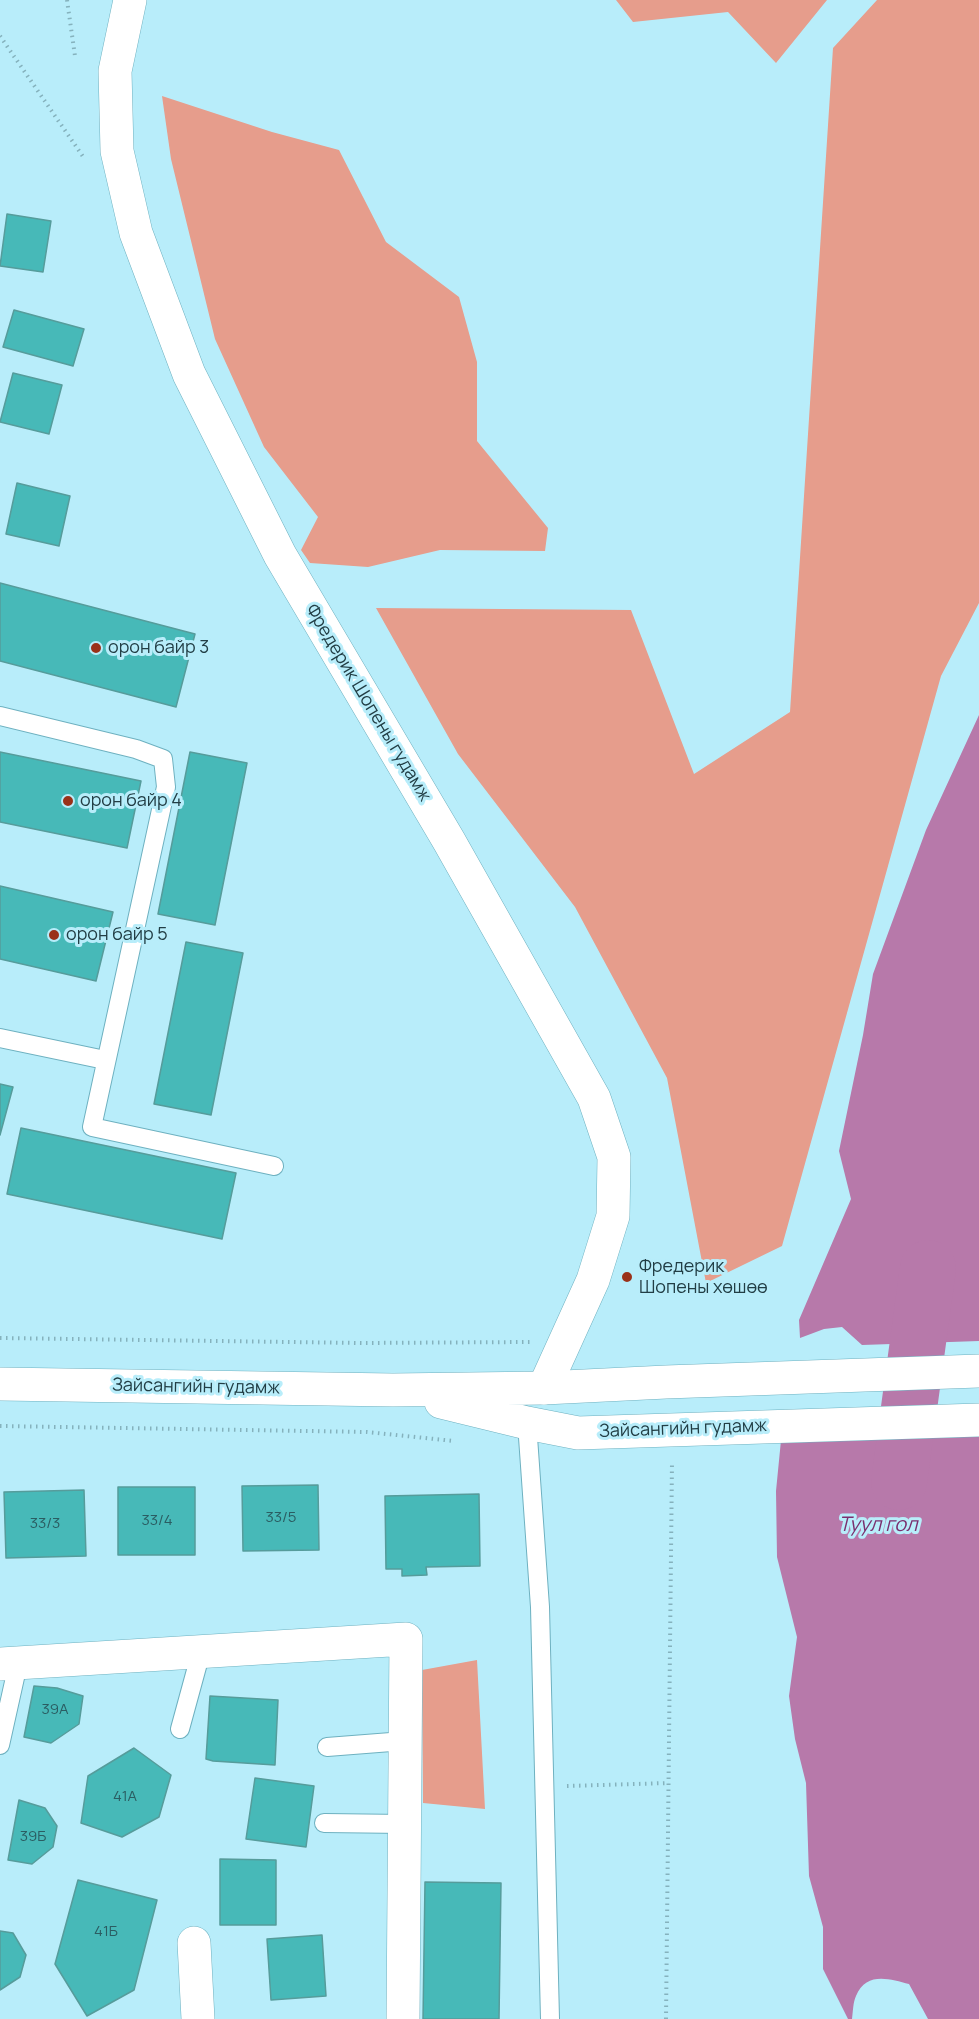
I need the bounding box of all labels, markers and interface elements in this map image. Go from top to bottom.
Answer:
street label: Фредерик Шопены гудамж [301,601,435,805]
place label: орон байр 3 [108,637,209,659]
marker: орон байр 3 [89,641,103,655]
place label: орон байр 4 [80,790,182,812]
marker: орон байр 4 [61,794,75,808]
place label: орон байр 5 [66,924,168,946]
marker: орон байр 5 [47,928,61,942]
place label: Фредерик Шопены хөшөө [639,1256,768,1298]
marker: Фредерик Шопены хөшөө [620,1270,634,1284]
street label: Зайсангийн гудамж [112,1375,280,1399]
street label: Зайсангийн гудамж [599,1415,767,1443]
house number: 33/5 [265,1509,297,1527]
house number: 33/4 [141,1512,173,1530]
water label: Туул гол [838,1513,918,1537]
house number: 33/3 [30,1515,60,1533]
house number: 39А [41,1701,69,1719]
house number: 41А [113,1788,137,1806]
house number: 39Б [20,1828,46,1846]
house number: 41Б [94,1923,118,1941]

